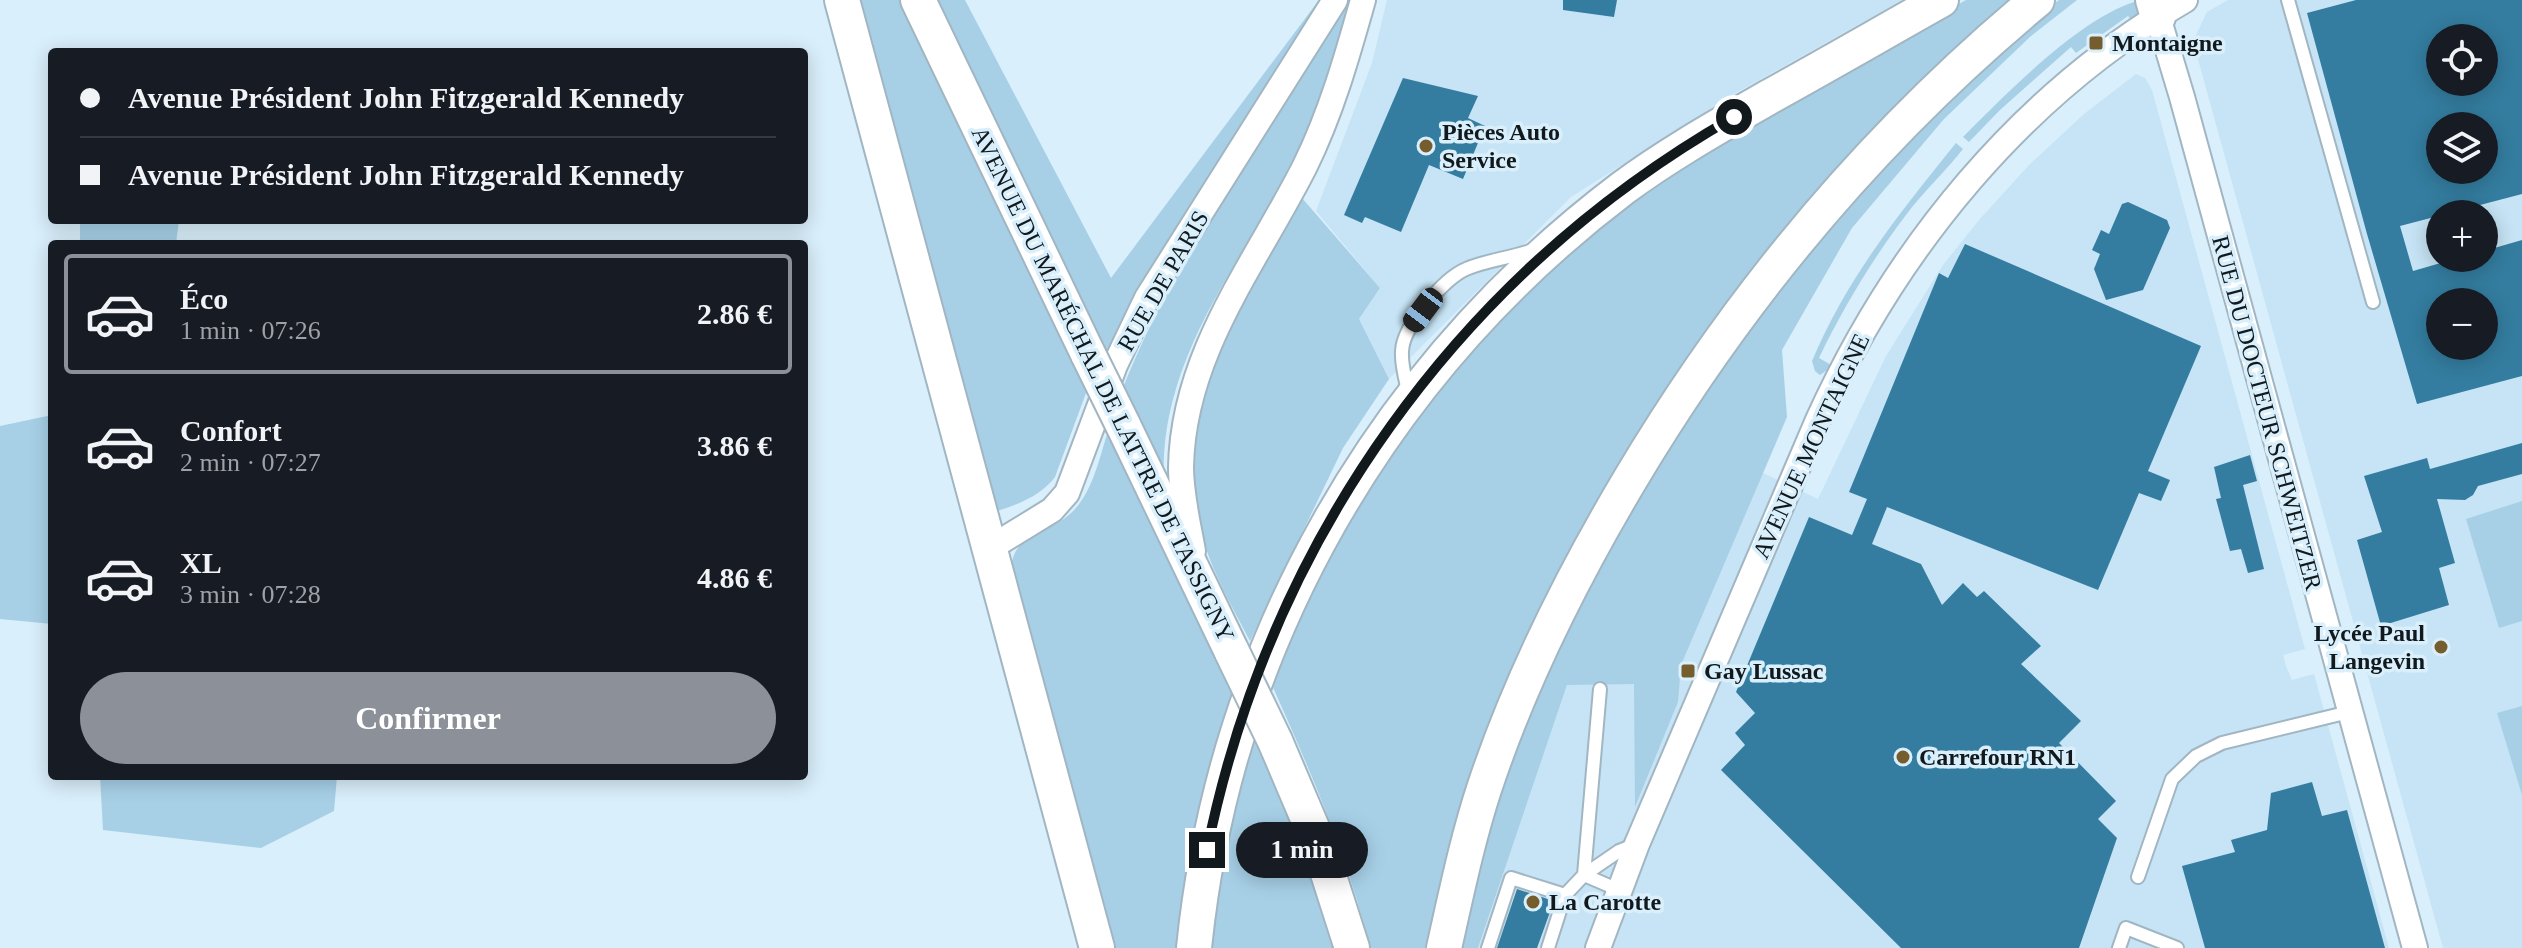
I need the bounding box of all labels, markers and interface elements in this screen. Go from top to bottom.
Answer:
map controls [2426,24,2498,360]
button: locate [2426,24,2498,96]
place label: Montaigne [2112,30,2223,56]
marker: Montaigne [2087,34,2105,52]
text: Avenue Président John Fitzgerald Kennedy [128,81,684,114]
route start [1716,99,1752,135]
button: layers [2426,112,2498,184]
place label: Pièces Auto Service [1442,119,1560,173]
street label: AVENUE DU MARÉCHAL DE LATTRE DE TASSIGNY [966,122,1240,646]
marker: Pièces Auto Service [1417,137,1435,155]
text: Avenue Président John Fitzgerald Kennedy [128,158,684,191]
button: + [2426,200,2498,272]
street label: RUE DE PARIS [1112,206,1214,356]
street label: RUE DU DOCTEUR SCHWEITZER [2207,233,2327,593]
icon: car [84,278,156,350]
text: Éco [180,282,228,315]
car [1399,284,1447,336]
button: − [2426,288,2498,360]
text: 2.86 € [697,297,772,330]
text: 1 min · 07:26 [180,316,321,345]
street label: AVENUE MONTAIGNE [1747,330,1875,562]
icon: car [84,410,156,482]
text: Confort [180,414,282,447]
text: 3.86 € [697,429,772,462]
text: 2 min · 07:27 [180,448,321,477]
icon: car [84,542,156,614]
text: XL [180,546,222,579]
text: 4.86 € [697,561,772,594]
text: 3 min · 07:28 [180,580,321,609]
place label: Lycée Paul Langevin [2314,620,2425,674]
marker: Lycée Paul Langevin [2432,638,2450,656]
place label: Gay Lussac [1704,658,1824,684]
marker: Gay Lussac [1679,662,1697,680]
button: Confirmer [80,672,776,764]
place label: Carrefour RN1 [1919,744,2076,770]
marker: Carrefour RN1 [1894,748,1912,766]
callout: 1 min [1235,822,1367,878]
route end [1189,832,1225,868]
text: 1 min [1271,835,1333,864]
place label: La Carotte [1549,889,1662,915]
marker: La Carotte [1524,893,1542,911]

